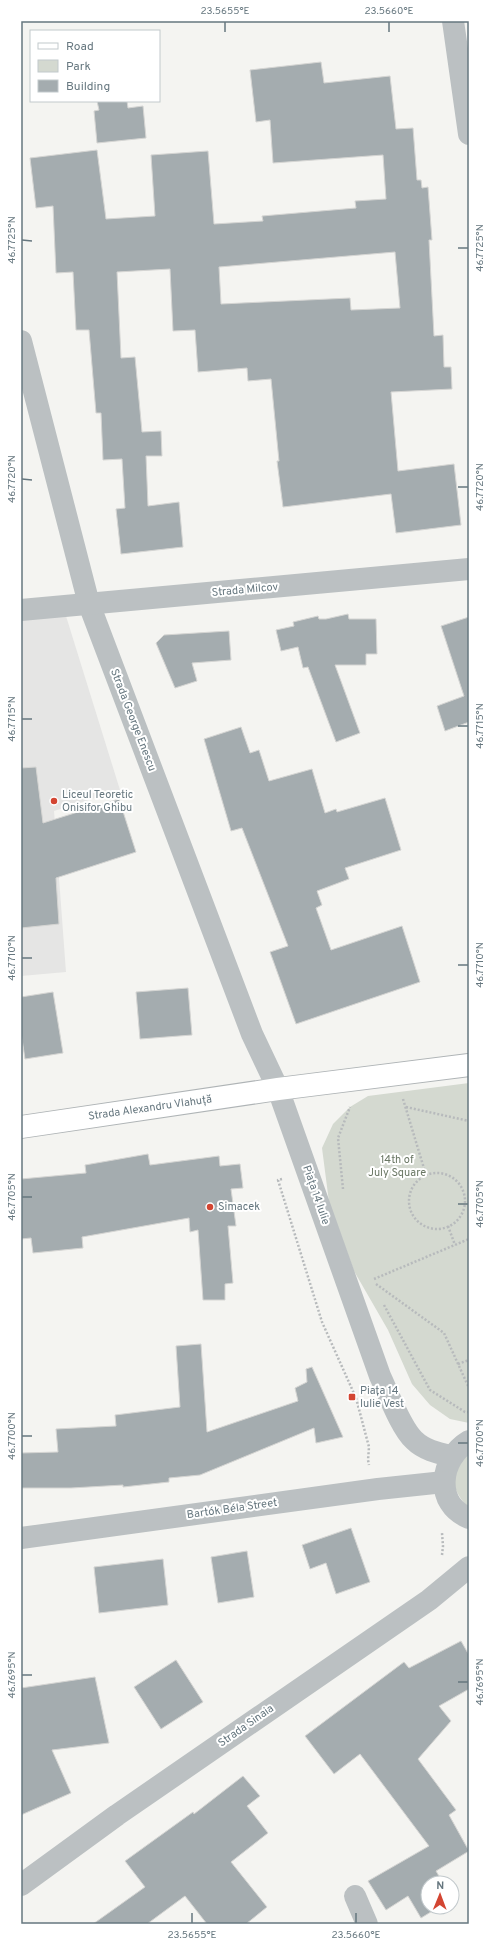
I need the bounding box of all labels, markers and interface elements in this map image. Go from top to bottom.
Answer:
text: 23.5655°E [200,5,250,18]
text: 23.5660°E [365,5,414,18]
legend [30,30,160,102]
text: Road [66,39,94,55]
text: Park [66,59,91,75]
text: Building [66,79,110,95]
text: 46.7725°N [6,216,19,264]
text: 46.7725°N [474,224,487,272]
text: 46.7720°N [6,455,19,503]
text: 46.7720°N [474,463,487,511]
street label: Strada Milcov [211,580,279,600]
street label: Strada George Enescu [107,667,159,773]
text: 46.7715°N [6,696,19,742]
text: 46.7715°N [474,703,487,749]
place label: Liceul Teoretic Onisifor Ghibu [62,788,133,815]
marker: Liceul Teoretic Onisifor Ghibu [49,796,59,806]
text: 46.7710°N [6,935,19,981]
text: 46.7710°N [474,942,487,988]
street label: Strada Alexandru Vlahuță [87,1092,213,1124]
park label: 14th of July Square [368,1153,426,1180]
street label: Piața 14 Iulie [299,1163,333,1227]
text: 46.7705°N [6,1173,19,1221]
text: 46.7705°N [474,1180,487,1228]
place label: Simacek [218,1200,260,1214]
marker: Simacek [205,1202,215,1212]
place label: Piața 14 Iulie Vest [360,1384,404,1411]
marker: Piața 14 Iulie Vest [347,1392,357,1402]
text: 46.7700°N [6,1412,19,1460]
text: 46.7700°N [474,1419,487,1467]
street label: Bartók Béla Street [186,1496,278,1522]
text: 46.7695°N [6,1651,19,1699]
text: 46.7695°N [474,1658,487,1706]
street label: Strada Sinaia [215,1702,277,1750]
north arrow [420,1875,460,1915]
text: N [436,1879,444,1893]
text: 23.5655°E [167,1929,217,1942]
text: 23.5660°E [332,1929,381,1942]

